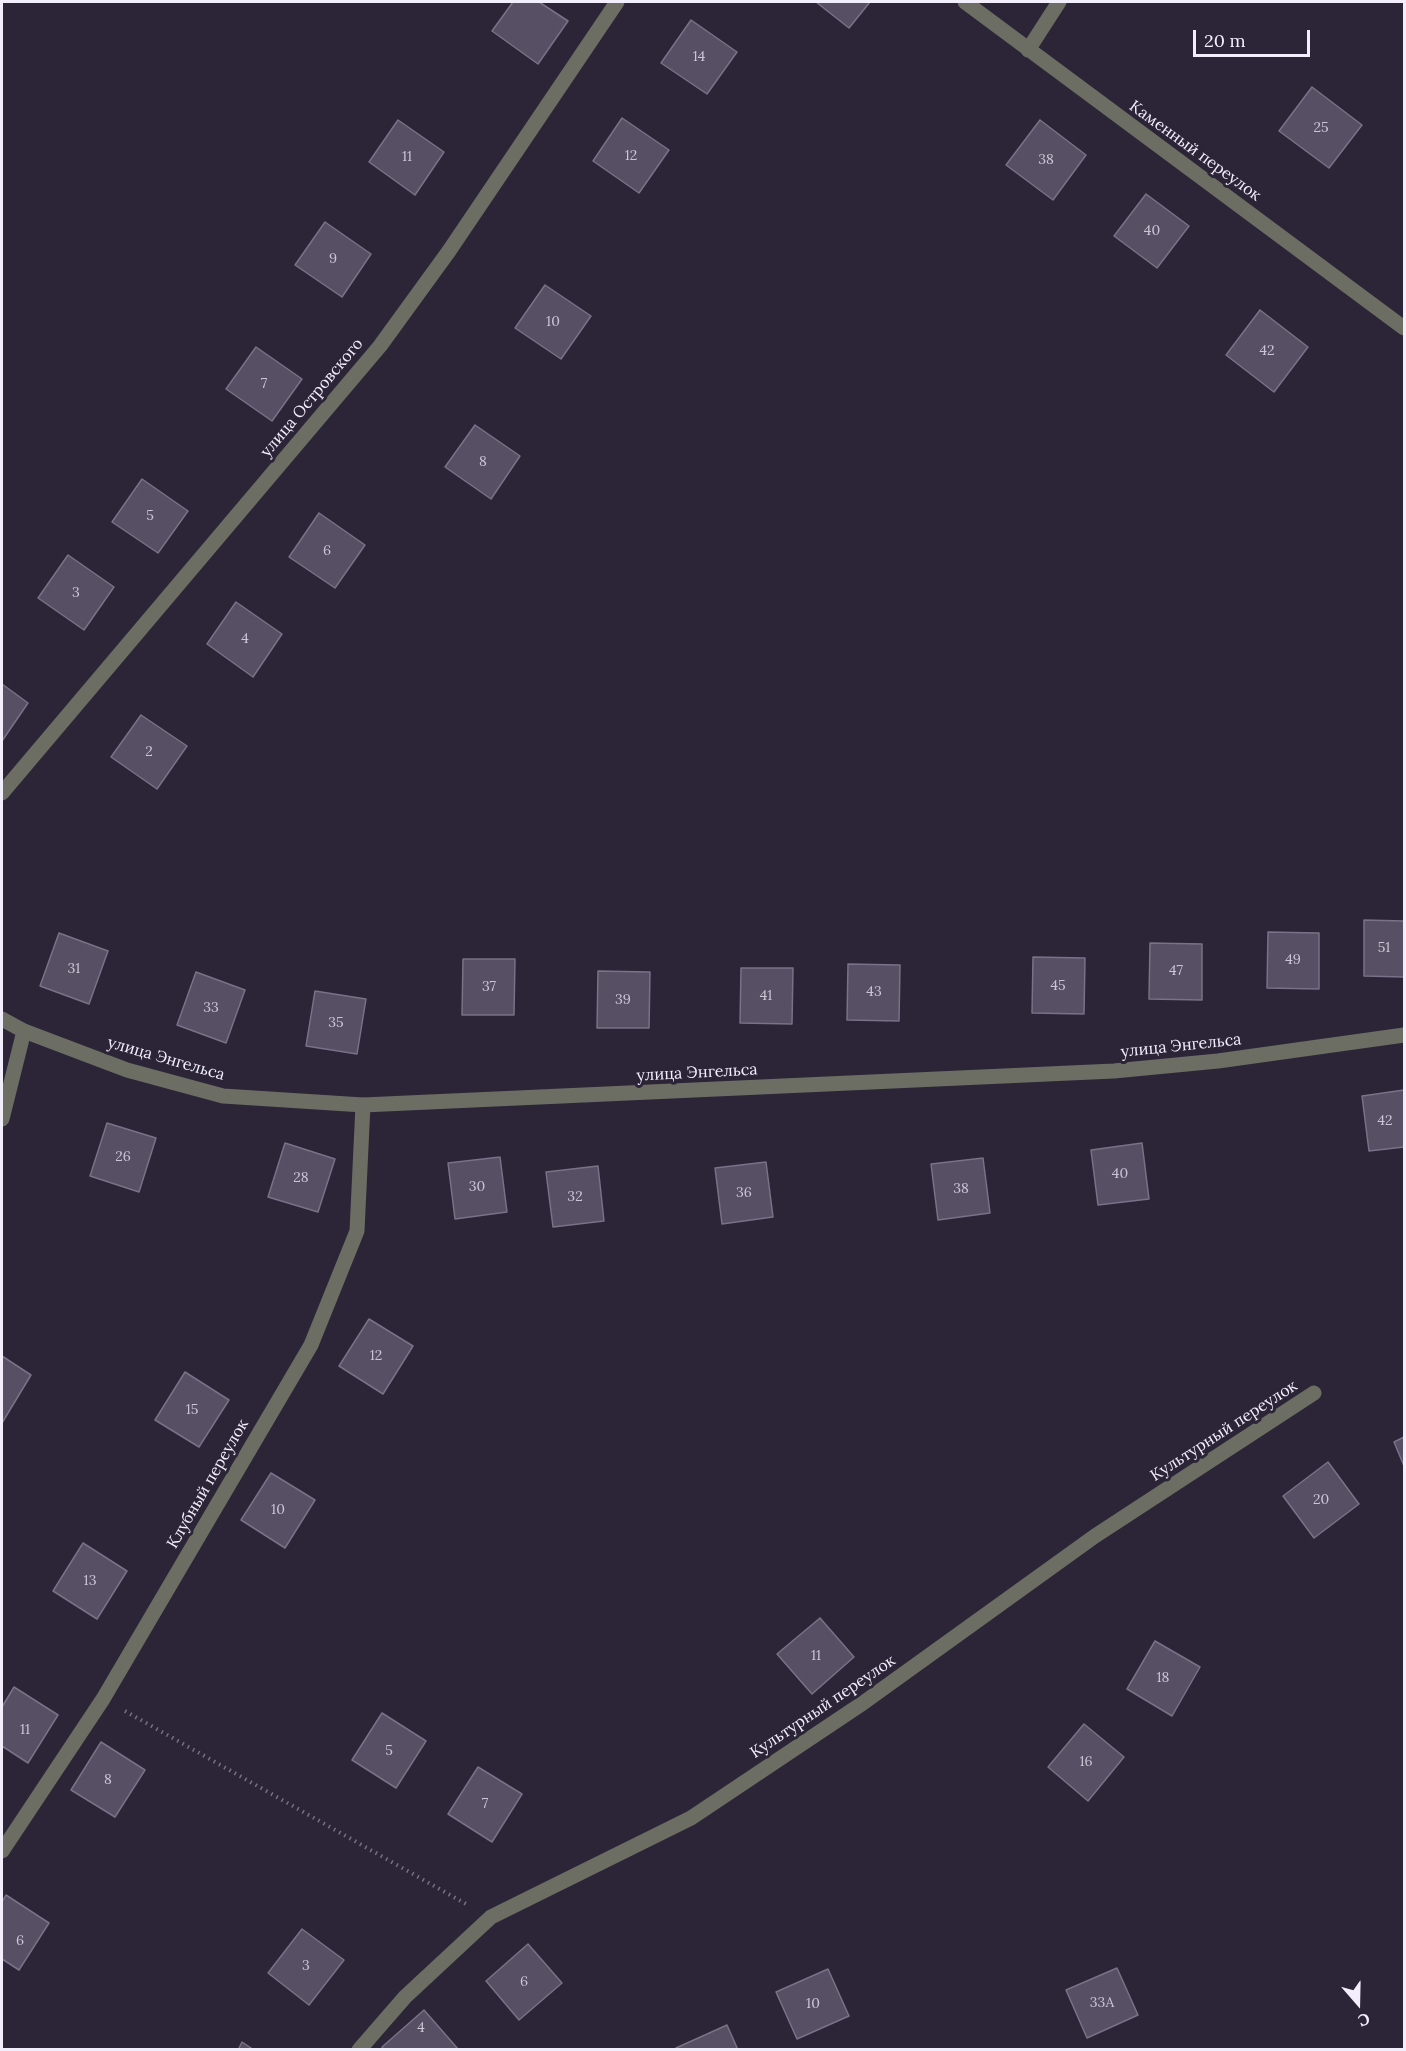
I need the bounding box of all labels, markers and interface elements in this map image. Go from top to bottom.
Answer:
scale bar [1196,18,1313,56]
text: 20 m [1204,29,1246,52]
house number: 14 [693,49,705,65]
street label: Каменный переулок [1125,97,1265,205]
house number: 25 [1313,120,1329,136]
house number: 12 [625,148,637,164]
house number: 11 [402,149,412,165]
house number: 38 [1038,152,1054,168]
house number: 40 [1144,223,1160,239]
house number: 9 [329,251,337,267]
house number: 10 [546,314,560,330]
street label: улица Островского [257,335,367,461]
house number: 42 [1259,343,1275,359]
house number: 7 [261,376,267,392]
house number: 8 [479,454,487,470]
house number: 5 [146,508,154,524]
house number: 6 [323,543,331,559]
house number: 3 [72,585,80,601]
house number: 4 [241,631,249,647]
house number: 2 [145,744,153,760]
house number: 51 [1378,940,1390,956]
house number: 49 [1285,952,1301,968]
house number: 31 [68,961,80,977]
house number: 47 [1169,963,1183,979]
house number: 45 [1050,978,1066,994]
house number: 37 [482,979,496,995]
house number: 43 [866,984,882,1000]
house number: 41 [760,988,772,1004]
house number: 39 [615,992,631,1008]
house number: 33 [203,1000,219,1016]
house number: 35 [328,1015,344,1031]
street label: улица Энгельса [1120,1030,1242,1062]
street label: улица Энгельса [105,1033,227,1085]
street label: улица Энгельса [636,1060,758,1086]
house number: 42 [1377,1113,1393,1129]
house number: 26 [115,1149,131,1165]
house number: 40 [1112,1166,1128,1182]
house number: 28 [293,1170,309,1186]
house number: 30 [469,1179,485,1195]
house number: 38 [953,1181,969,1197]
house number: 36 [736,1185,752,1201]
house number: 32 [567,1189,583,1205]
house number: 12 [370,1348,382,1364]
street label: Культурный переулок [1147,1376,1301,1486]
house number: 15 [186,1402,198,1418]
street label: Клубный переулок [163,1416,253,1552]
house number: 20 [1313,1492,1329,1508]
house number: 10 [271,1502,285,1518]
house number: 13 [84,1573,96,1589]
house number: 11 [811,1648,821,1664]
street label: Культурный переулок [747,1651,899,1763]
house number: 18 [1157,1670,1169,1686]
house number: 11 [20,1722,30,1738]
house number: 5 [385,1743,393,1759]
house number: 16 [1079,1754,1093,1770]
house number: 8 [104,1772,112,1788]
house number: 7 [482,1796,488,1812]
house number: 6 [16,1933,24,1949]
house number: 3 [302,1958,310,1974]
north arrow [1328,1973,1388,2033]
house number: 6 [520,1974,528,1990]
house number: 33А [1090,1995,1114,2011]
house number: 10 [806,1996,820,2012]
text: С [1356,2009,1373,2031]
house number: 4 [417,2020,425,2036]

